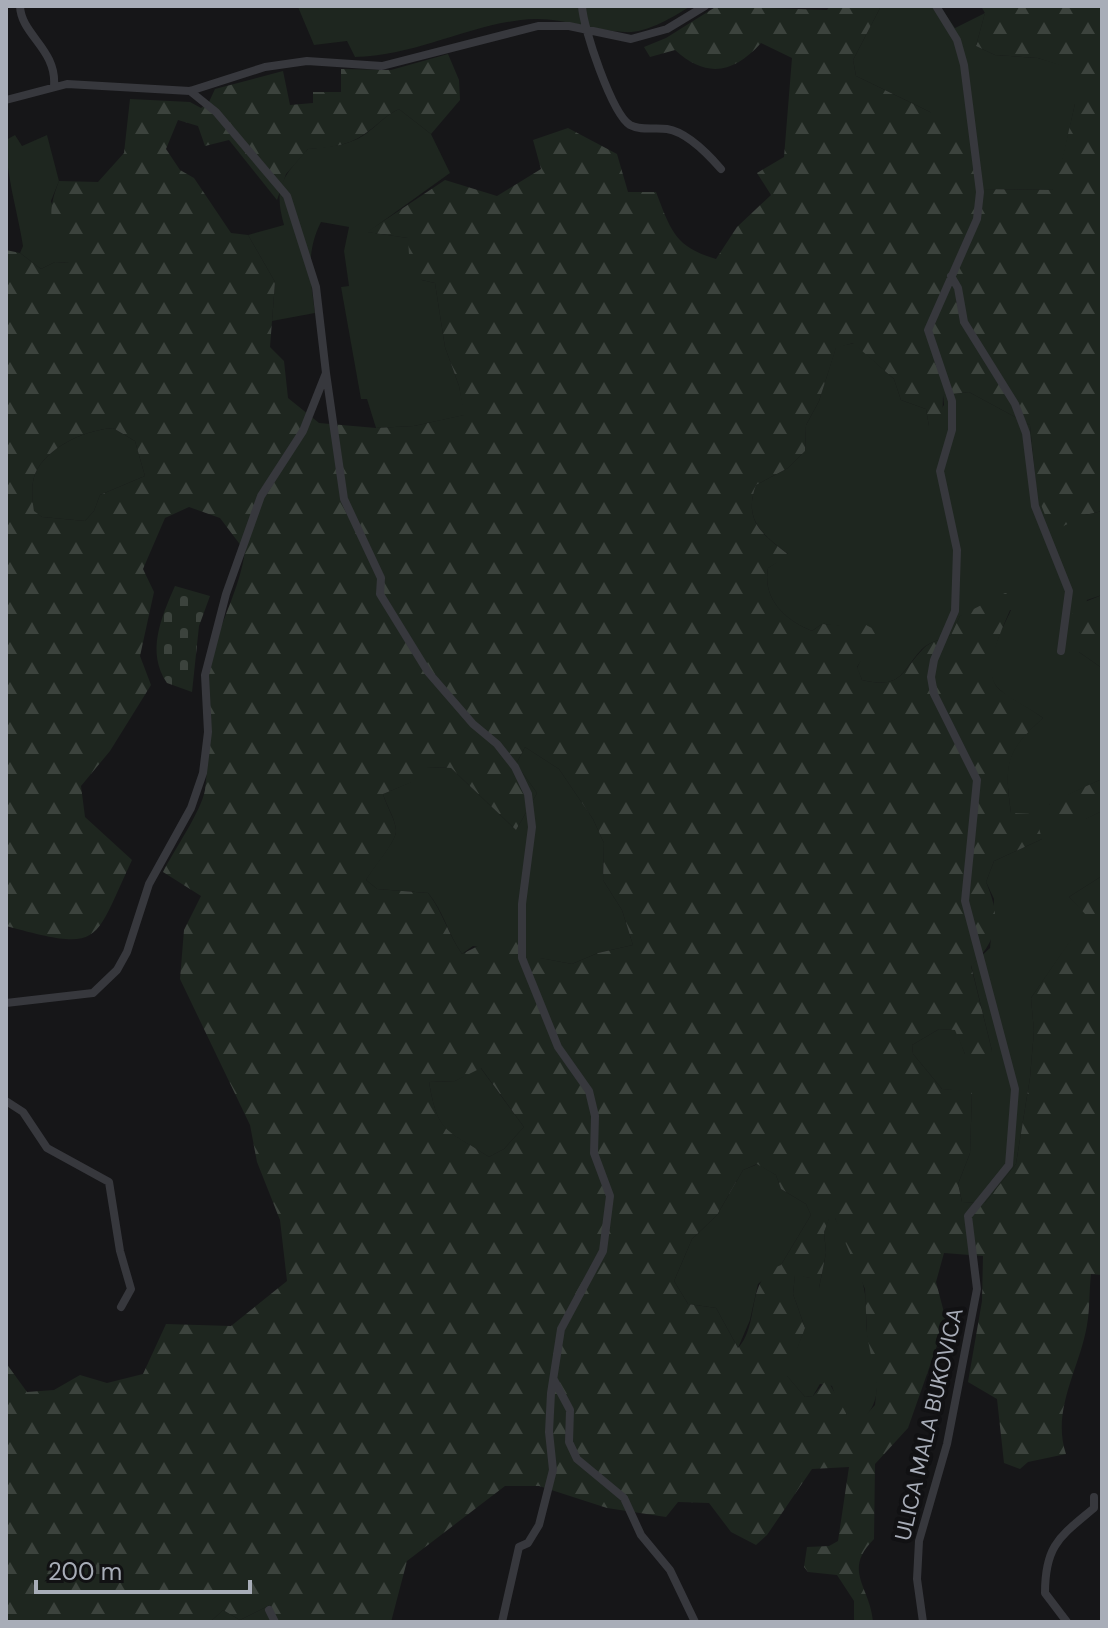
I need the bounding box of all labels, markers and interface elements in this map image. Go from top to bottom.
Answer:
street label: ULICA MALA BUKOVICA [888,1305,970,1543]
scale bar [36,1544,250,1594]
text: 200 m [48,1556,122,1587]

